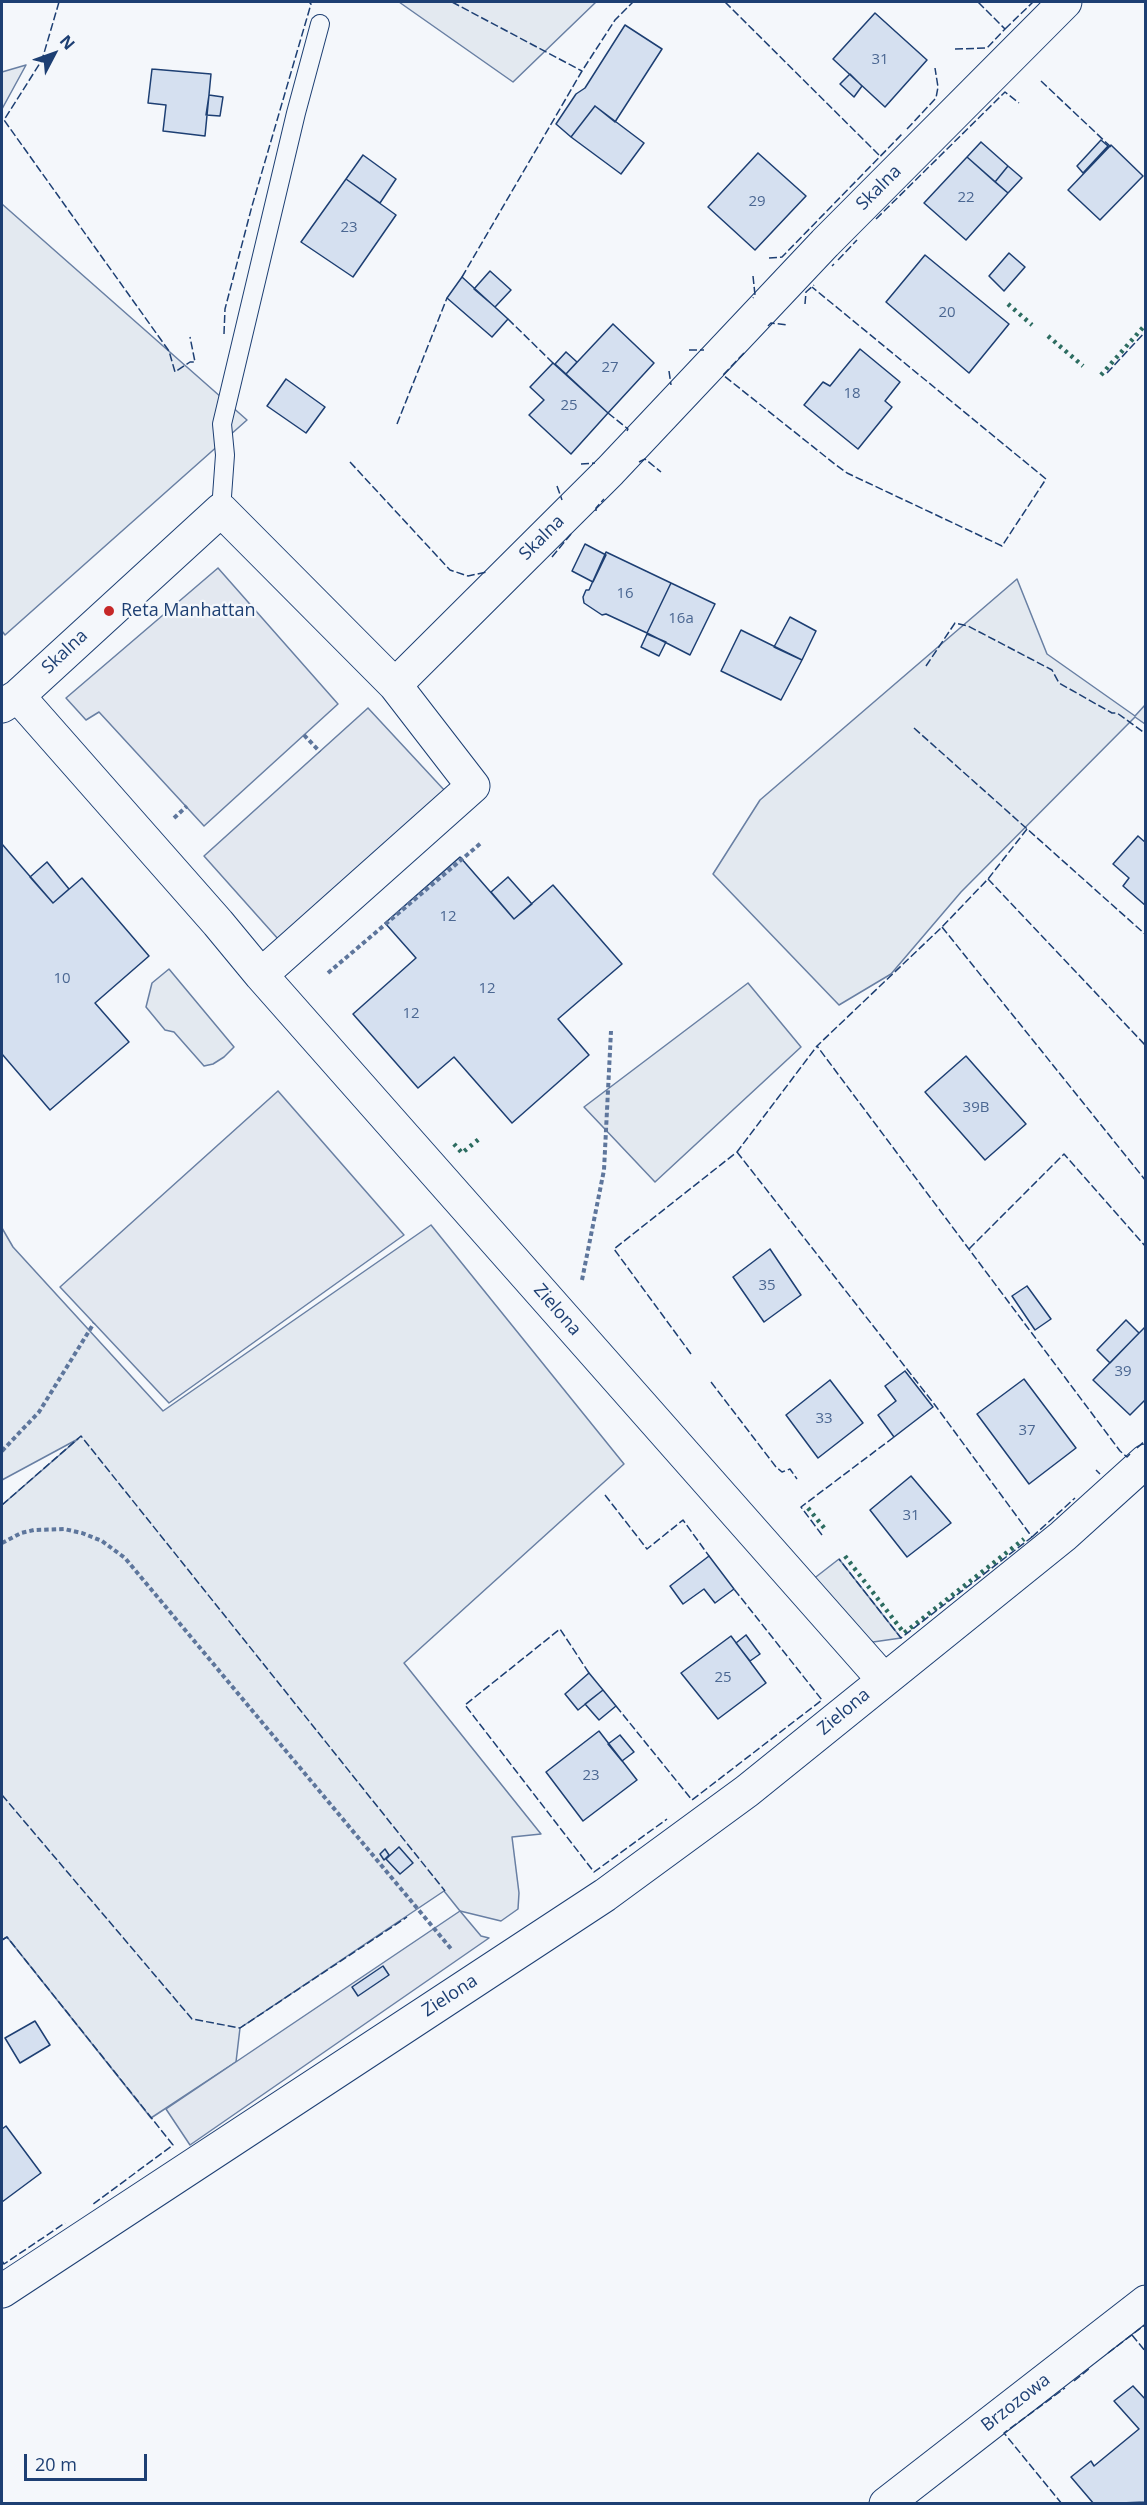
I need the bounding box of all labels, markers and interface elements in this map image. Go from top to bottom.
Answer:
north arrow [24,24,84,84]
text: N [55,30,80,54]
house number: 31 [871,51,889,69]
street label: Skalna [852,161,906,215]
house number: 22 [957,189,975,207]
house number: 29 [748,193,766,211]
house number: 23 [340,219,358,237]
house number: 20 [938,304,956,322]
house number: 27 [601,359,619,377]
house number: 18 [843,385,861,403]
house number: 25 [560,397,578,415]
street label: Skalna [515,511,569,565]
house number: 16 [616,585,634,603]
place label: Reta Manhattan [121,600,255,622]
marker: Reta Manhattan [102,604,116,618]
house number: 16a [668,610,694,628]
street label: Skalna [38,625,92,679]
house number: 12 [439,908,457,926]
house number: 10 [53,970,71,988]
house number: 12 [478,980,496,998]
house number: 12 [402,1005,420,1023]
house number: 39B [963,1099,989,1117]
house number: 35 [758,1277,776,1295]
street label: Zielona [529,1280,585,1340]
house number: 39 [1114,1363,1132,1381]
house number: 33 [815,1410,833,1428]
house number: 37 [1018,1422,1036,1440]
house number: 31 [902,1507,920,1525]
house number: 25 [714,1669,732,1687]
street label: Zielona [814,1684,874,1740]
house number: 23 [582,1767,600,1785]
street label: Zielona [418,1970,482,2022]
street label: Brzozowa [977,2369,1055,2437]
scale bar [27,2442,150,2480]
text: 20 m [35,2452,77,2476]

